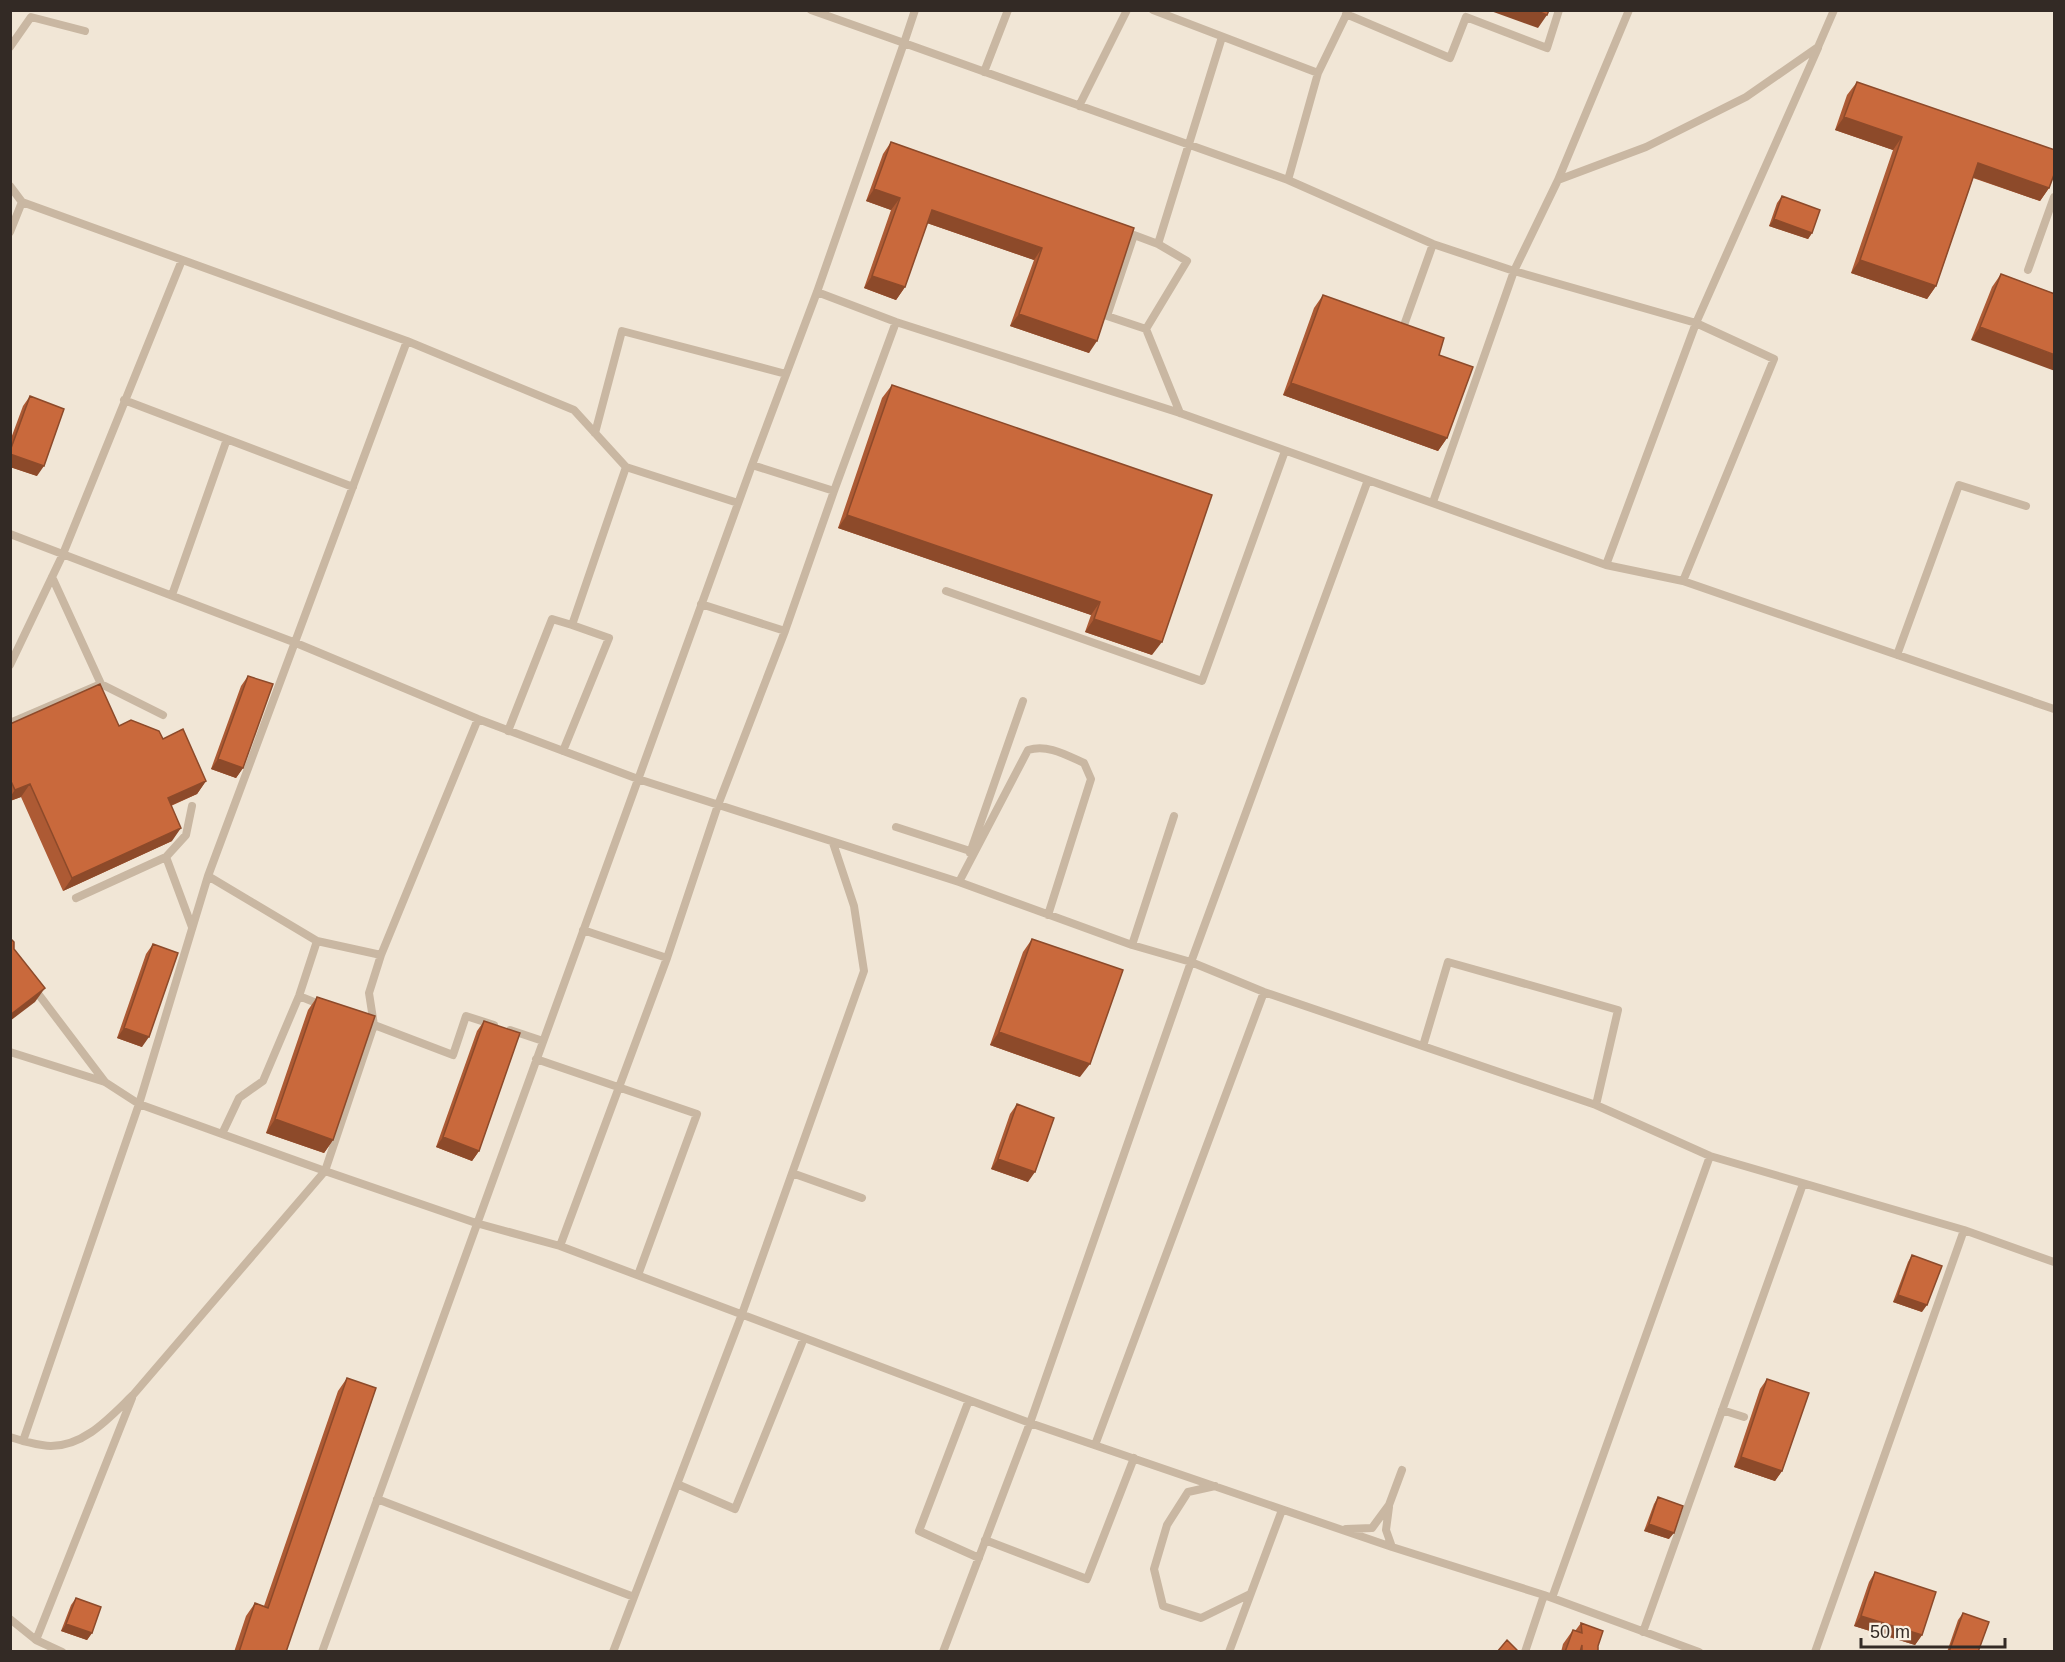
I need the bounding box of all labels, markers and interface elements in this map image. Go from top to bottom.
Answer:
scale bar [1861,1611,2005,1649]
text: 50 m [1870,1622,1910,1642]

